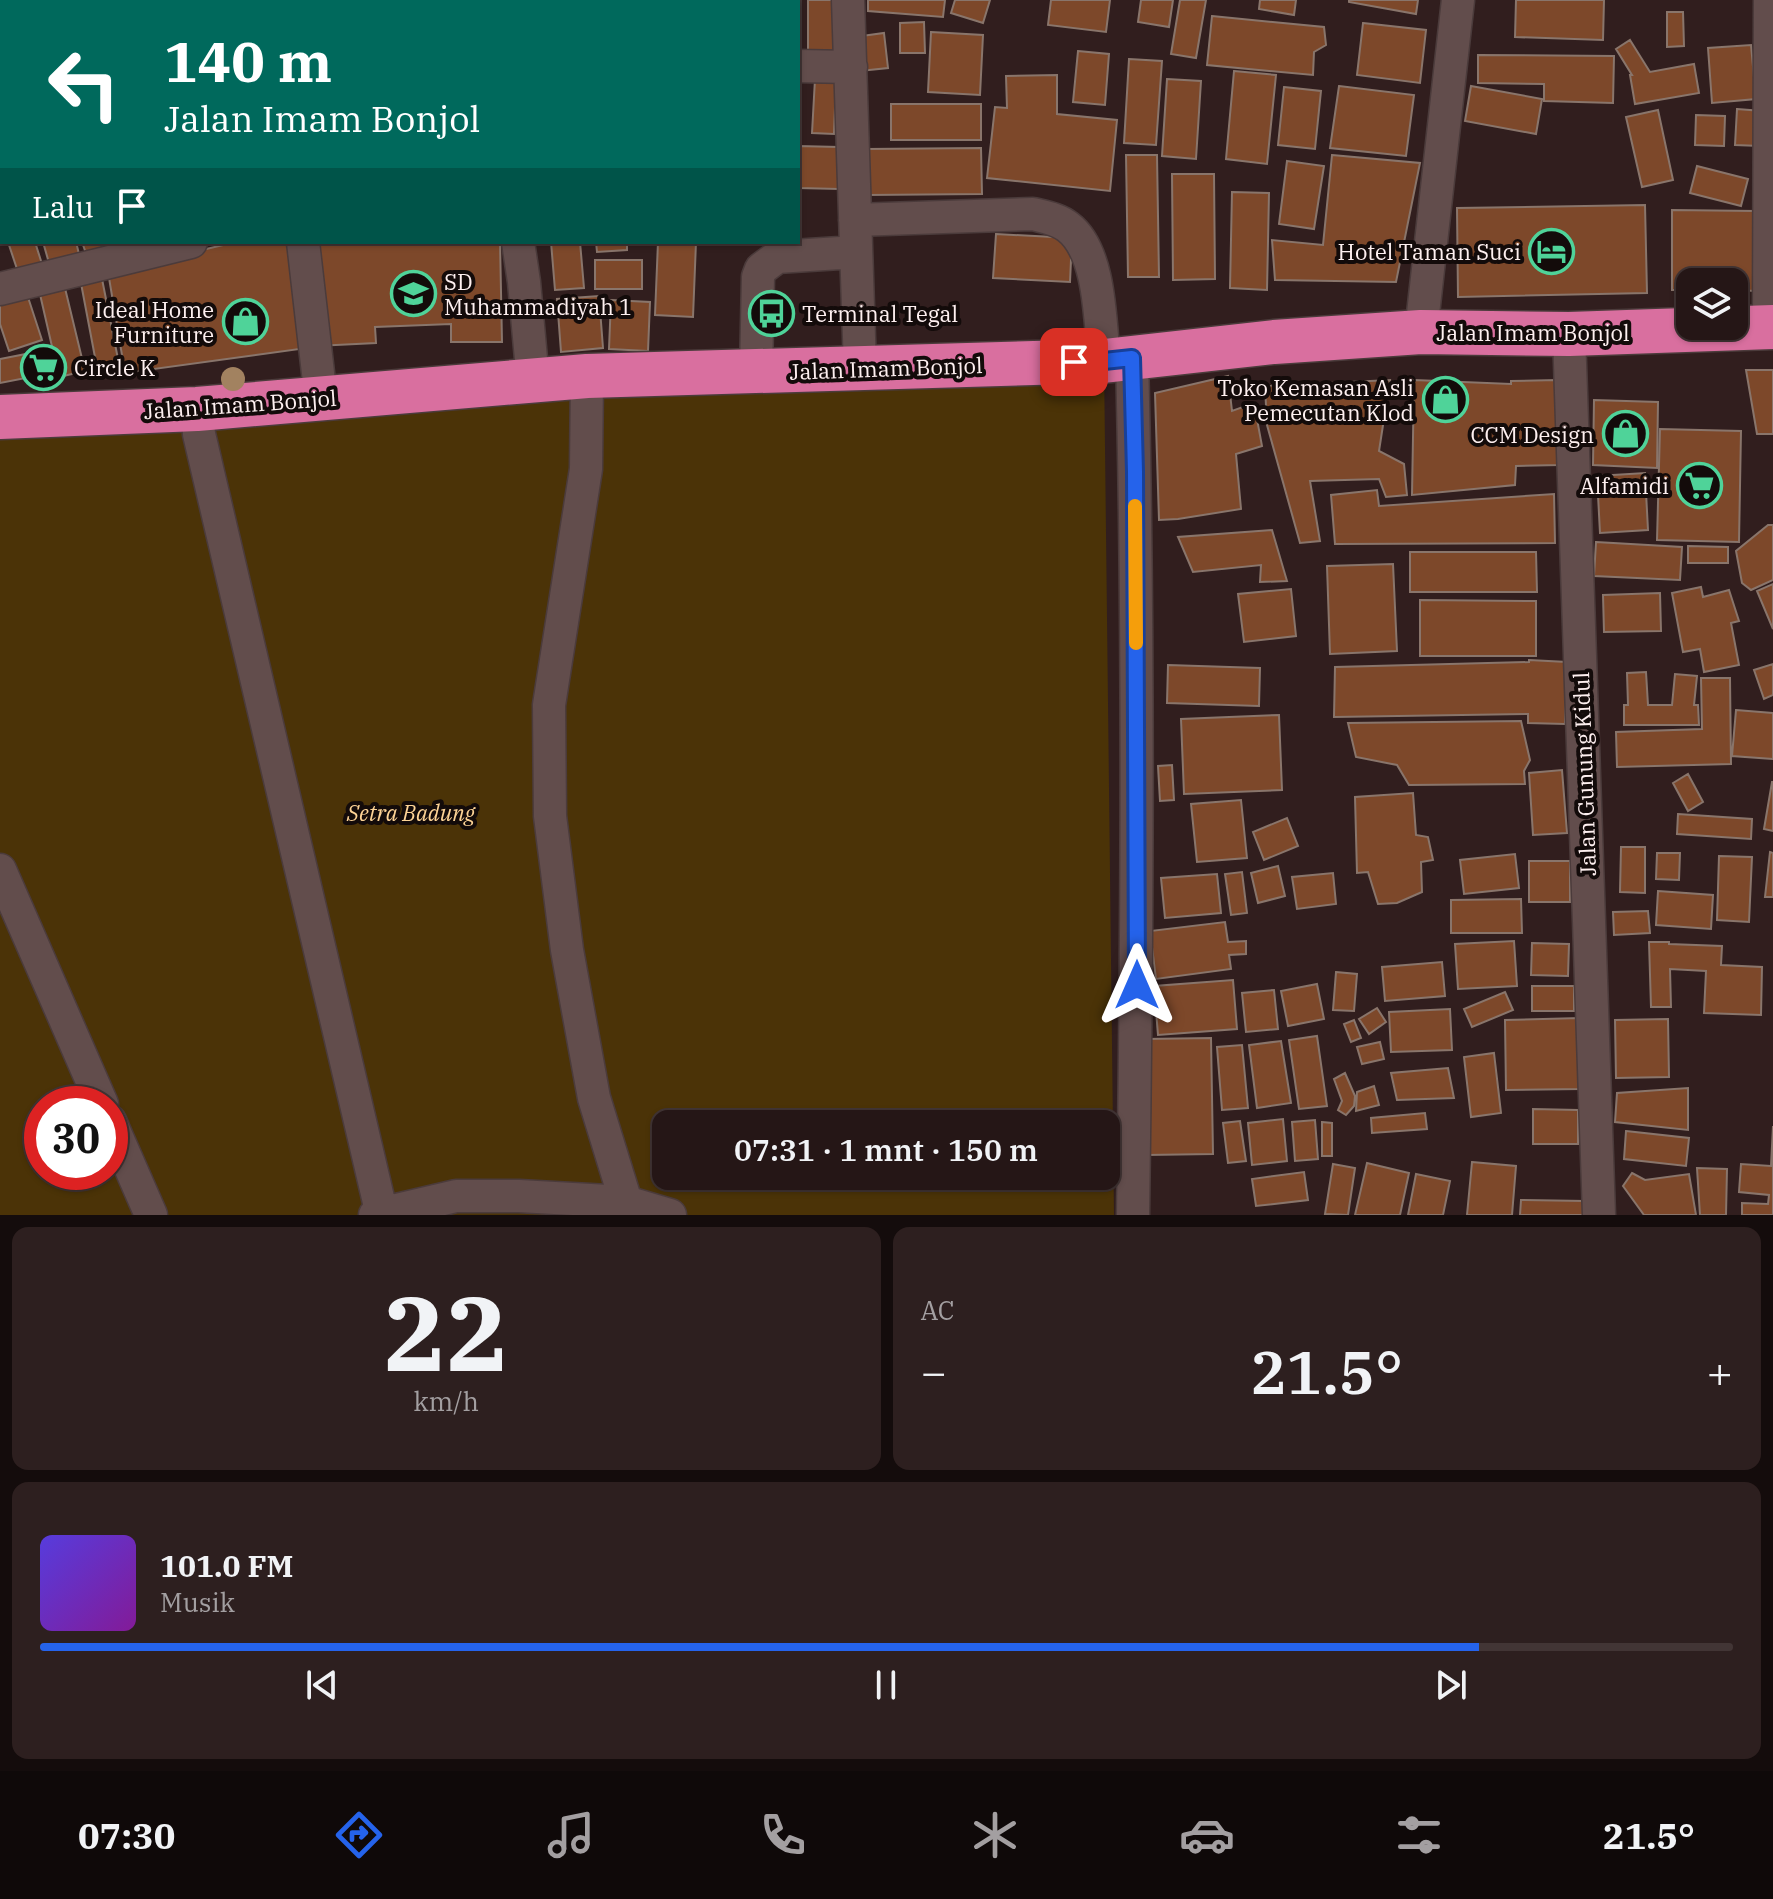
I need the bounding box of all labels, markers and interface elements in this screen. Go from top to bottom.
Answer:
text: 140 m [164,25,332,97]
icon: left [32,32,136,136]
text: Jalan Imam Bonjol [164,95,480,142]
icon: arrive [110,184,154,228]
text: Lalu [32,187,94,226]
hotel icon: Hotel Taman Suci [1528,227,1576,275]
place label: Hotel Taman Suci [1338,237,1521,266]
place label: SD Muhammadiyah 1 [444,267,632,321]
map controls [1676,268,1748,340]
button: layers [1676,268,1748,340]
school or university icon: SD Muhammadiyah 1 [389,270,437,318]
bus stop icon: Terminal Tegal [747,289,795,337]
place label: Ideal Home Furniture [95,295,214,349]
shop icon: Ideal Home Furniture [221,298,269,346]
place label: Terminal Tegal [802,299,958,328]
street label: Jalan Imam Bonjol [1436,318,1630,347]
pin [1040,328,1108,396]
icon: arrive [1052,340,1096,384]
supermarket icon: Circle K [19,343,67,391]
street label: Jalan Imam Bonjol [789,350,983,386]
place label: Circle K [74,353,156,382]
place label: Toko Kemasan Asli Pemecutan Klod [1217,373,1414,427]
shop icon: Toko Kemasan Asli Pemecutan Klod [1421,376,1469,424]
street label: Jalan Imam Bonjol [143,383,337,425]
shop icon: CCM Design [1601,410,1649,458]
place label: CCM Design [1470,420,1594,449]
supermarket icon: Alfamidi [1676,461,1724,509]
place label: Alfamidi [1580,471,1669,500]
street label: Jalan Gunung Kidul [1566,672,1602,876]
park label: Setra Badung [346,798,476,827]
position arrow [1095,943,1179,1027]
speed limit sign: 30 [24,1086,128,1190]
text: 07:31 · 1 mnt · 150 m [734,1130,1038,1169]
text: 22 [384,1264,509,1400]
text: AC [921,1293,955,1327]
text: 21.5° [1250,1332,1403,1411]
text: − [921,1343,947,1400]
text: + [1707,1343,1733,1400]
text: km/h [413,1384,479,1418]
text: 101.0 FM [160,1546,293,1585]
text: Musik [160,1585,235,1619]
icon: previous [300,1663,344,1707]
icon: pause [864,1663,908,1707]
icon: next [1429,1663,1473,1707]
icon: directions [331,1807,387,1863]
icon: music [543,1807,599,1863]
icon: phone [755,1807,811,1863]
icon: climate [967,1807,1023,1863]
icon: car [1179,1807,1235,1863]
icon: filters [1391,1807,1447,1863]
text: 07:30 [78,1812,175,1859]
text: 21.5° [1603,1812,1695,1859]

